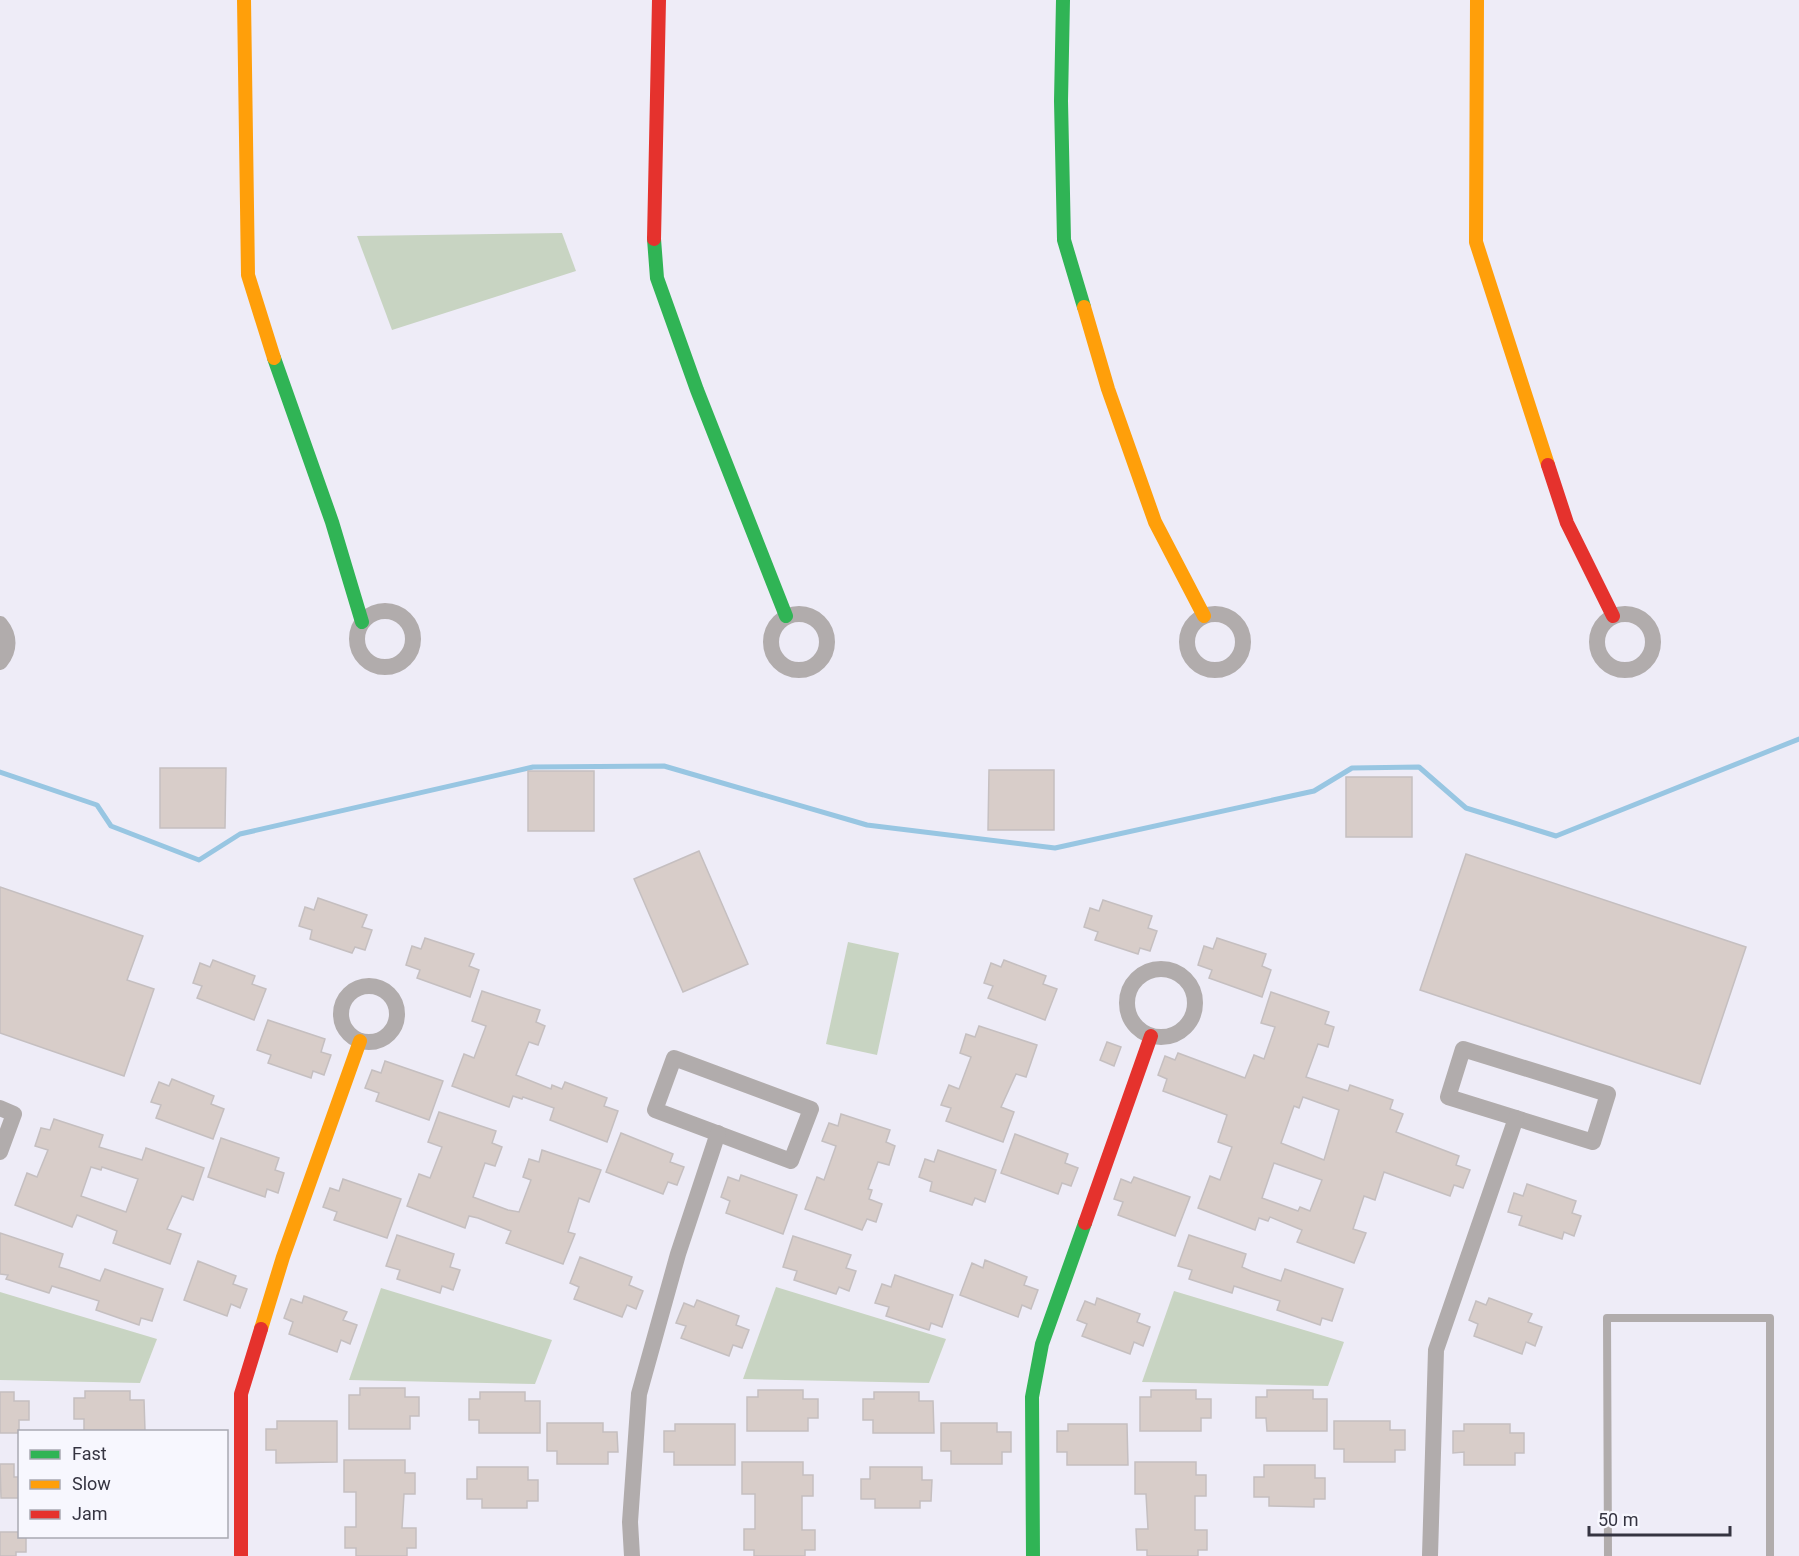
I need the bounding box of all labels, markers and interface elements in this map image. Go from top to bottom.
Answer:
legend [18,1430,228,1538]
text: Fast [72,1443,107,1464]
text: Slow [72,1473,111,1494]
scale bar [1589,1499,1730,1537]
text: Jam [72,1503,108,1524]
text: 50 m [1598,1509,1638,1530]

